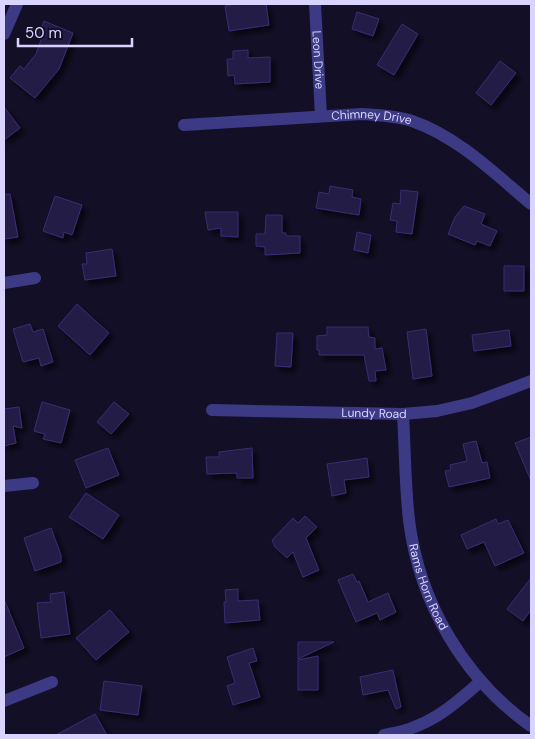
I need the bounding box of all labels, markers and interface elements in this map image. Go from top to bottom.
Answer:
scale bar [18,15,131,47]
text: 50 m [25,23,62,43]
street label: Leon Drive [308,30,328,90]
street label: Chimney Drive [331,106,414,129]
street label: Lundy Road [341,405,407,422]
street label: Rams Horn Road [405,542,452,633]

